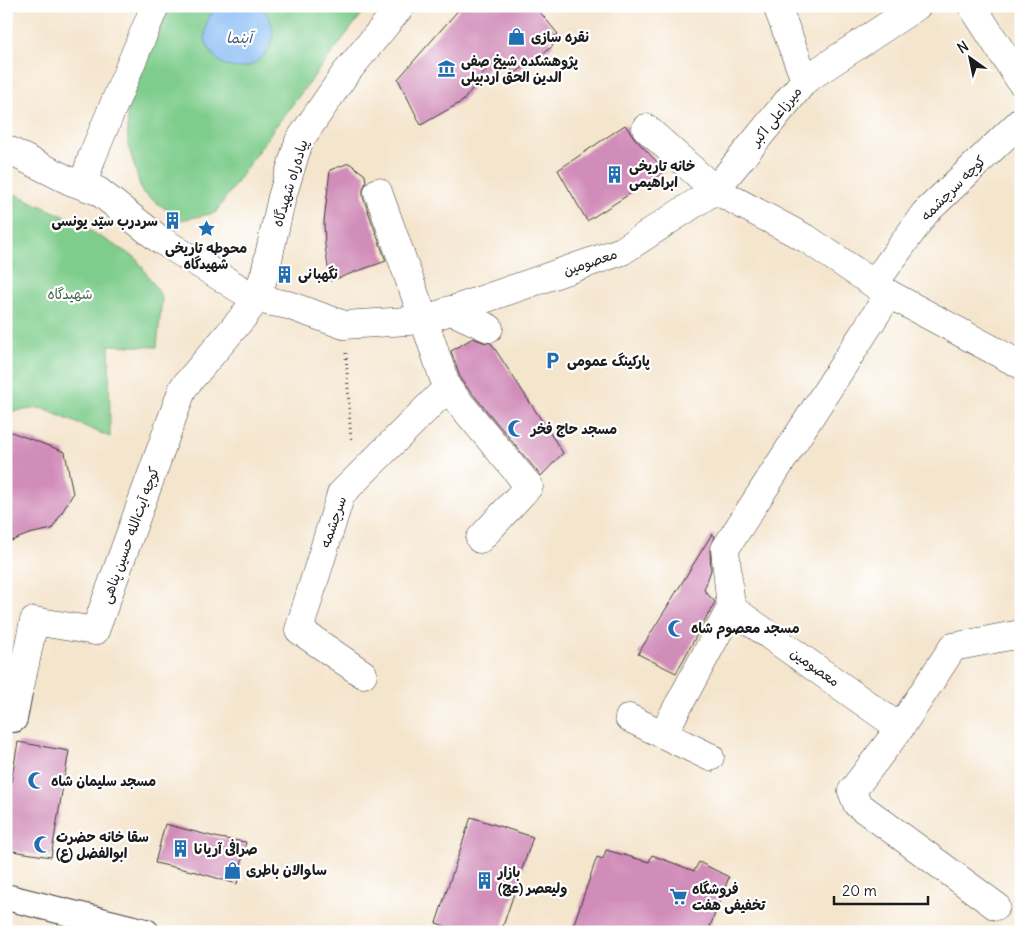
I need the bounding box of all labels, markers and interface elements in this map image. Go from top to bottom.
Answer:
shop icon: نقره سازی [507,27,527,47]
water label: آبنما [226,28,256,47]
place label: نقره سازی [531,28,589,46]
north arrow [944,32,994,82]
text: N [954,37,972,57]
place label: پژوهشکده شیخ صفی الدین الحق اردبیلی [461,52,578,86]
museum icon: پژوهشکده شیخ صفی الدین الحق اردبیلی [437,59,457,79]
street label: میرزاعلی اکبر [746,83,806,150]
street label: پیاده‌راه شهیدگاه [268,137,313,229]
street label: کوچه سرچشمه [916,151,990,225]
place label: خانه تاریخی ابراهیمی [629,157,695,191]
building icon: خانه تاریخی ابراهیمی [605,164,625,184]
building icon: سردرب سیّد یونسی [162,211,182,231]
place label: سردرب سیّد یونسی [51,212,158,231]
place icon: محوطه تاریخی شهیدگاه [196,218,216,238]
place label: محوطه تاریخی شهیدگاه [165,239,247,273]
street label: معصومین [561,244,619,280]
building icon: نگهبانی [274,264,294,284]
place label: نگهبانی [298,265,338,283]
park label: شهیدگاه [47,285,93,303]
parking icon: پارکینگ عمومی [543,351,563,371]
place label: پارکینگ عمومی [567,352,650,371]
mosque icon: مسجد حاج فخر [507,419,527,439]
place label: مسجد حاج فخر [529,420,617,438]
street label: کوچه آیت‌الله حسین پناهی [97,464,164,606]
street label: سرچشمه [316,494,351,551]
mosque icon: مسجد معصوم شاه [667,618,687,638]
place label: مسجد معصوم شاه [691,619,800,639]
street label: معصومین [787,644,843,690]
mosque icon: مسجد سلیمان شاه [27,771,47,791]
place label: مسجد سلیمان شاه [51,772,156,790]
place label: سقا خانه حضرت ابوالفضل (ع) [56,828,149,863]
mosque icon: سقا خانه حضرت ابوالفضل (ع) [32,835,52,855]
building icon: صرافی آریانا [170,839,190,859]
place label: صرافی آریانا [194,839,257,858]
shop icon: ساوالان باطری [222,860,242,880]
place label: ساوالان باطری [246,861,327,880]
place label: بازار ولیعصر (عج) [496,863,567,897]
building icon: بازار ولیعصر (عج) [474,870,494,890]
scale bar [834,873,928,905]
place label: فروشگاه تخفیفی هفت [692,880,766,914]
text: 20 m [842,881,877,900]
supermarket icon: فروشگاه تخفیفی هفت [668,887,688,907]

